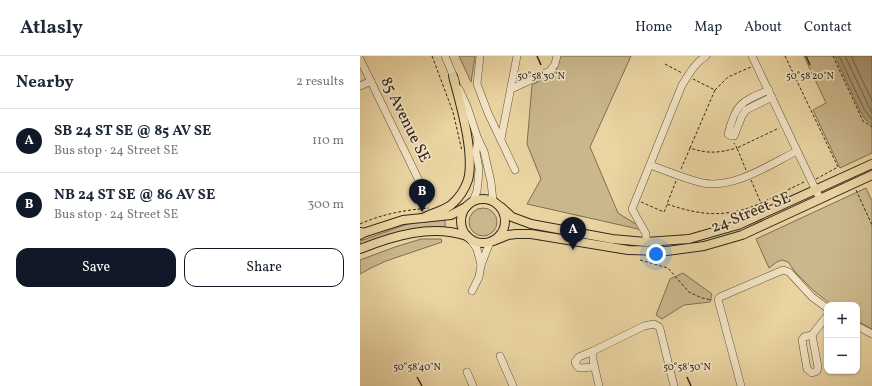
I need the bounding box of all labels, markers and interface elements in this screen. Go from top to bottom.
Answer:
text: Atlasly [20,15,83,41]
text: Home [635,18,672,37]
text: Map [694,18,722,37]
text: About [744,18,782,37]
text: Contact [804,18,852,37]
text: 50°58'30"N [517,69,565,83]
text: 50°58'20"N [786,69,835,83]
text: Nearby [16,71,74,94]
text: 2 results [296,73,344,91]
street label: 85 Avenue SE [375,73,435,167]
text: SB 24 ST SE @ 85 AV SE [54,121,211,142]
text: A [24,132,34,150]
text: 110 m [312,132,344,150]
text: Bus stop · 24 Street SE [54,142,178,160]
pin: B [409,179,435,212]
text: NB 24 ST SE @ 86 AV SE [54,185,215,206]
street label: 24 Street SE [708,187,794,239]
text: B [25,196,33,214]
text: 300 m [308,196,344,214]
text: Bus stop · 24 Street SE [54,206,178,224]
pin: A [560,217,586,250]
your location [646,244,666,264]
button: Save [16,248,176,287]
button: Share [184,248,344,287]
map controls [824,302,860,374]
button: + [824,302,860,338]
button: − [824,338,860,374]
text: 50°58'40"N [393,360,441,374]
text: 50°58'30"N [663,360,711,374]

